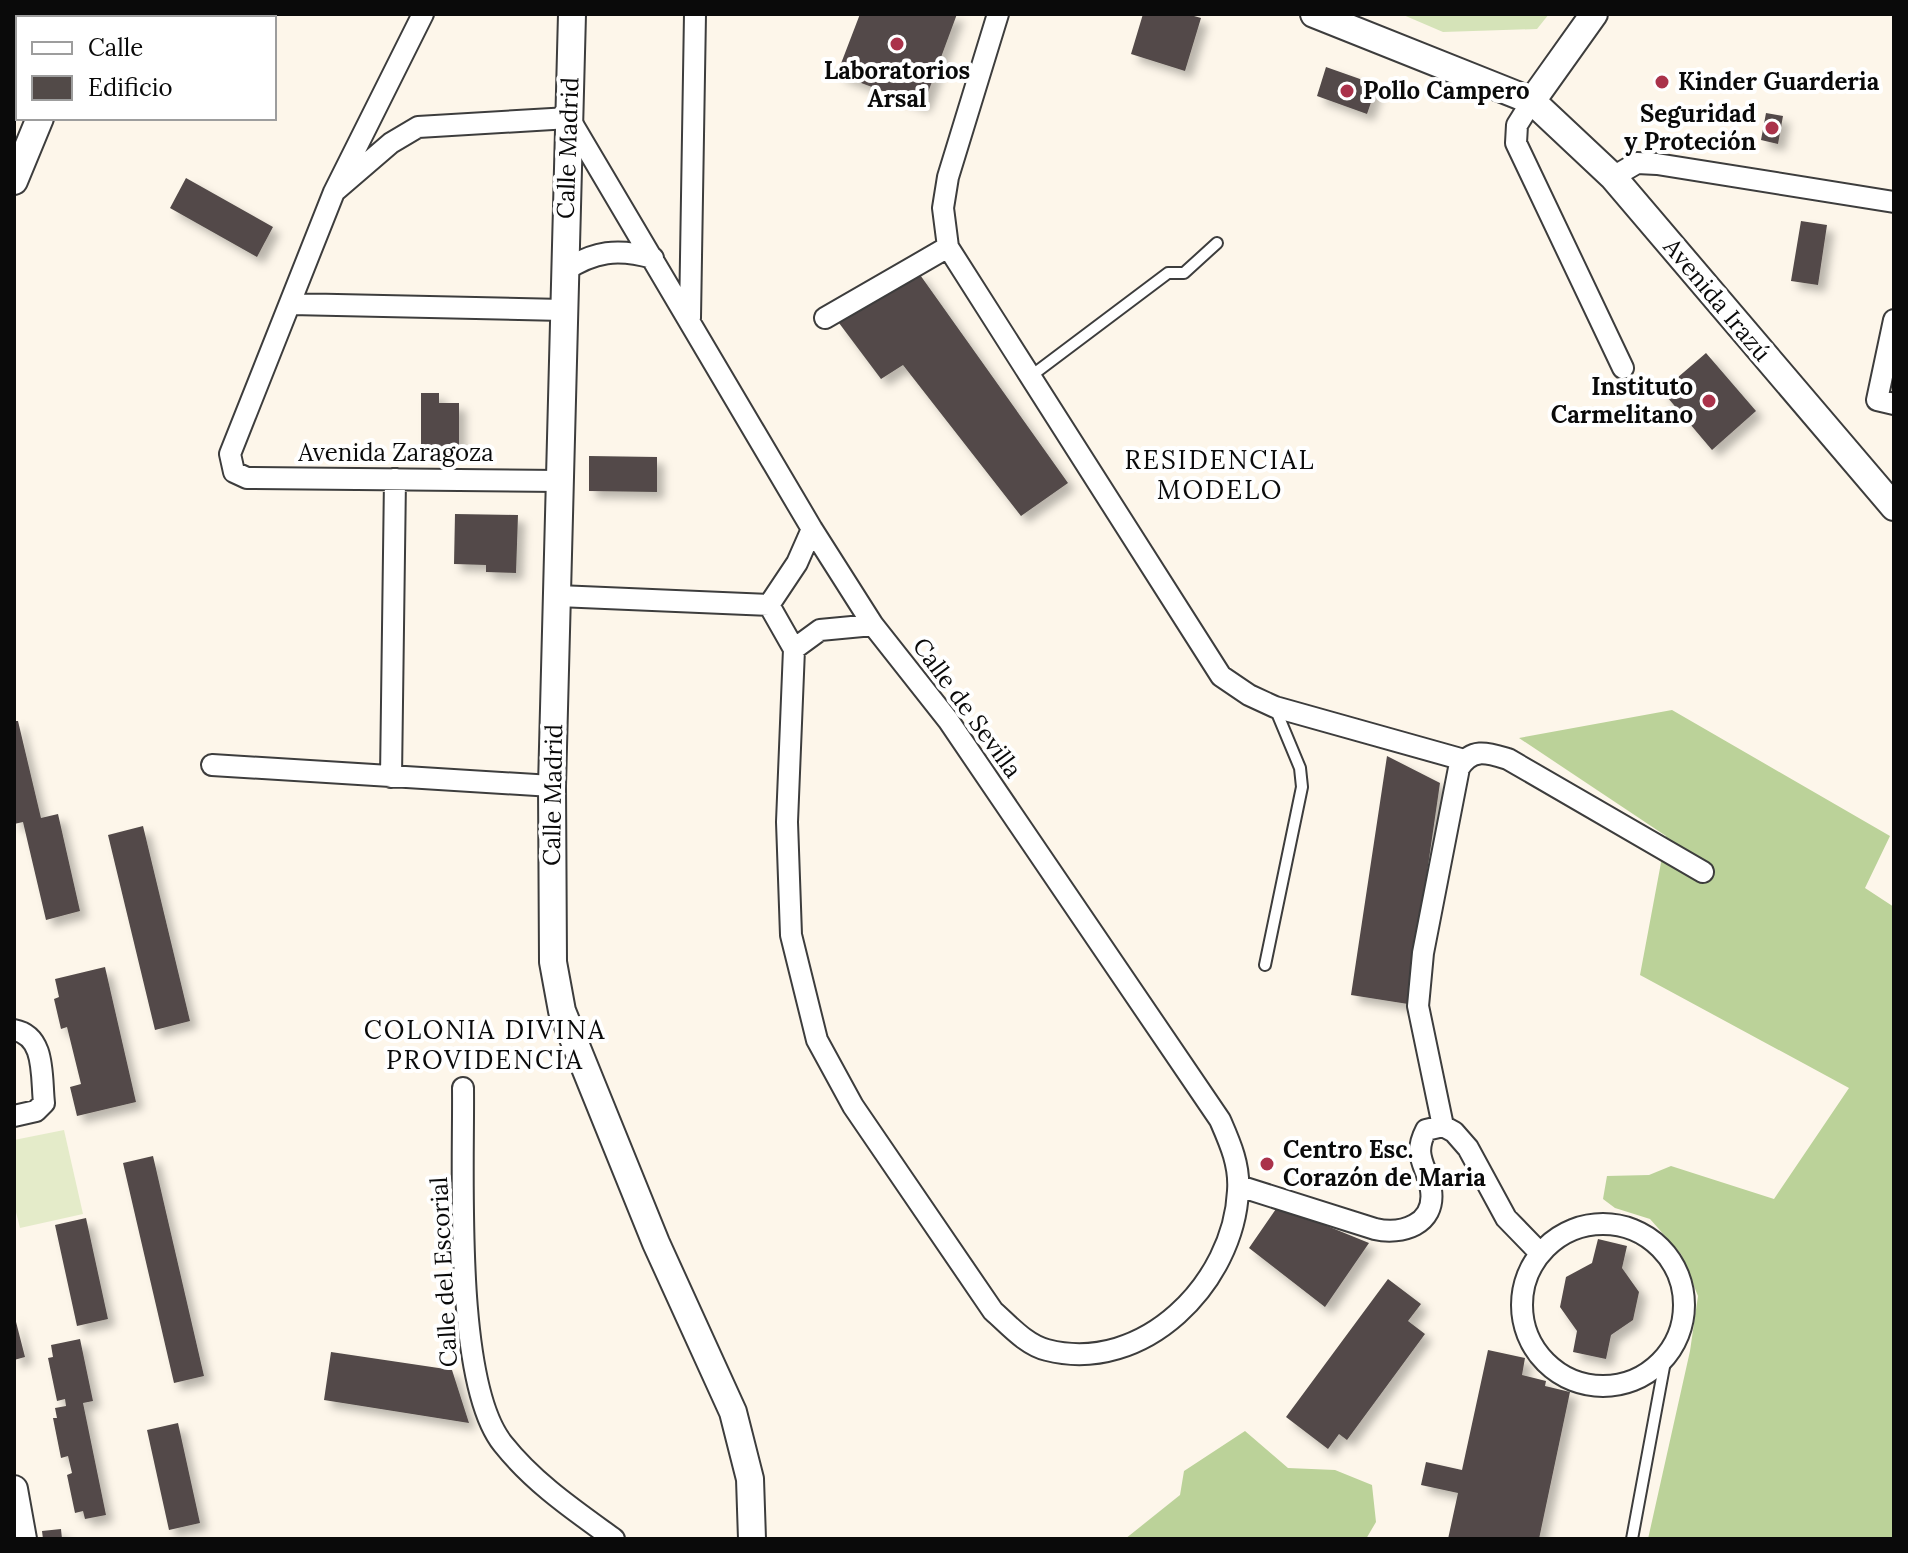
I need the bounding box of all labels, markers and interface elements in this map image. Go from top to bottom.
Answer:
legend [16,16,276,120]
text: Calle [88,32,143,63]
marker: Laboratorios Arsal [888,35,906,53]
place label: Laboratorios Arsal [824,55,970,114]
place label: Kinder Guarderia [1678,66,1880,97]
text: Edificio [88,72,173,103]
marker: Kinder Guarderia [1653,73,1671,91]
place label: Pollo Campero [1363,75,1530,106]
street label: Calle Madrid [550,77,585,219]
marker: Pollo Campero [1338,82,1356,100]
place label: Seguridad y Proteción [1624,98,1756,157]
marker: Seguridad y Proteción [1763,119,1781,137]
street label: Avenida Irazú [1656,231,1778,367]
place label: Instituto Carmelitano [1551,371,1693,430]
marker: Instituto Carmelitano [1700,392,1718,410]
street label: Avenida Zaragoza [297,437,494,468]
district label: RESIDENCIAL MODELO [1124,443,1316,506]
street label: Calle de Sevilla [906,631,1029,784]
street label: Calle Madrid [536,724,569,866]
district label: COLONIA DIVINA PROVIDENCIA [364,1013,606,1076]
place label: Centro Esc. Corazón de Maria [1283,1134,1486,1193]
marker: Centro Esc. Corazón de Maria [1258,1155,1276,1173]
street label: Calle del Escorial [423,1176,464,1368]

